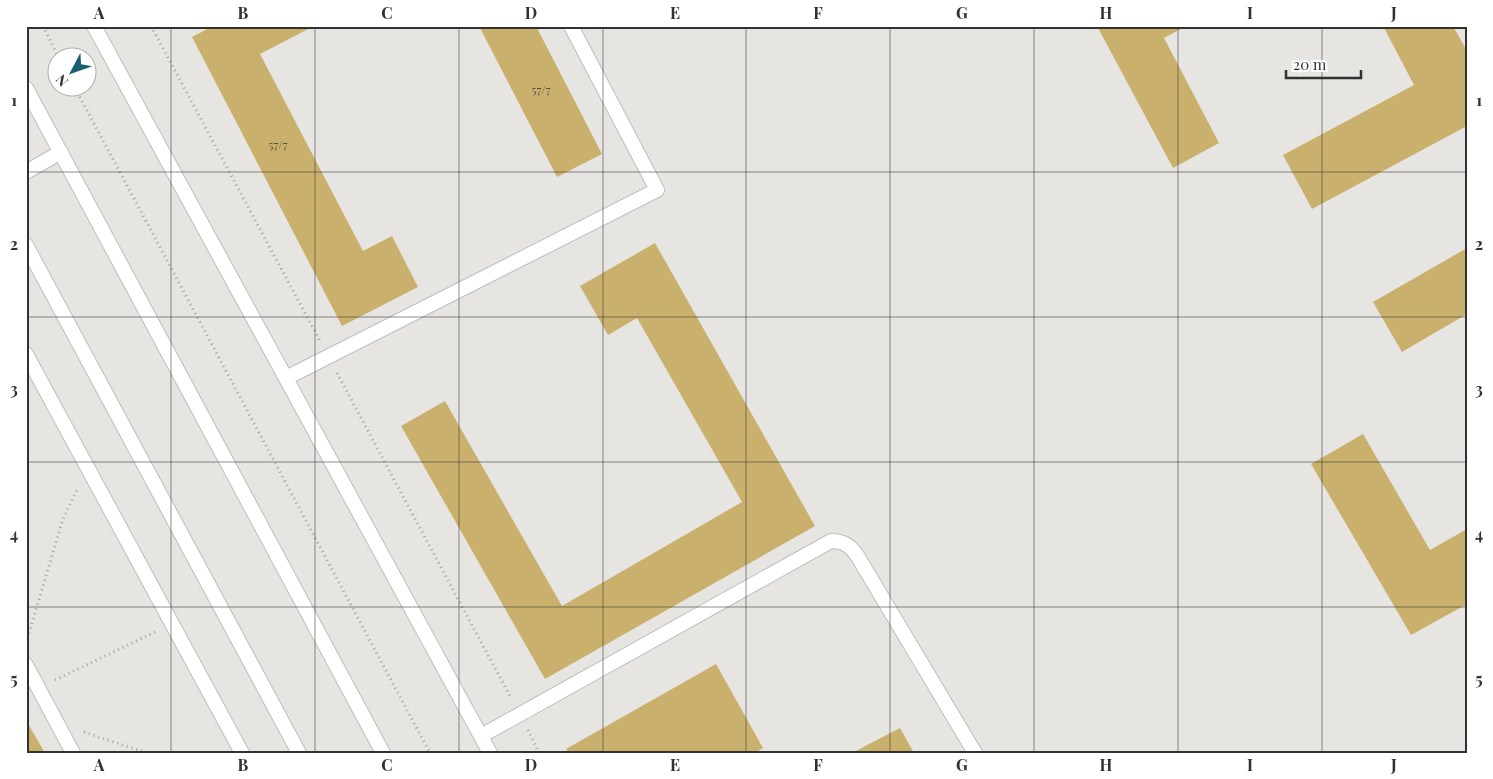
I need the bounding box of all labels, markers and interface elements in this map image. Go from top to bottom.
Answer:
text: A [93,2,105,23]
text: B [238,2,249,23]
text: C [381,2,393,23]
text: D [525,2,537,23]
text: E [670,2,680,23]
text: F [813,2,823,23]
text: G [956,2,968,23]
text: H [1100,2,1113,23]
text: I [1247,2,1253,23]
text: J [1390,2,1397,23]
north arrow [48,48,98,98]
scale bar [1286,48,1360,80]
text: 20 m [1293,54,1327,74]
text: N [51,71,72,91]
house number: 57/7 [531,81,551,97]
text: 1 [11,89,17,110]
text: 1 [1476,89,1482,110]
house number: 57/7 [268,136,288,152]
text: 2 [10,233,18,254]
text: 2 [1475,233,1483,254]
text: 3 [10,378,18,399]
text: 3 [1475,378,1483,399]
text: 4 [10,523,18,544]
text: 4 [1475,523,1483,544]
text: 5 [10,668,18,689]
text: 5 [1475,668,1483,689]
text: A [93,754,105,775]
text: B [238,754,249,775]
text: C [381,754,393,775]
text: D [525,754,537,775]
text: E [670,754,680,775]
text: F [813,754,823,775]
text: G [956,754,968,775]
text: H [1100,754,1113,775]
text: I [1247,754,1253,775]
text: J [1390,754,1397,775]

